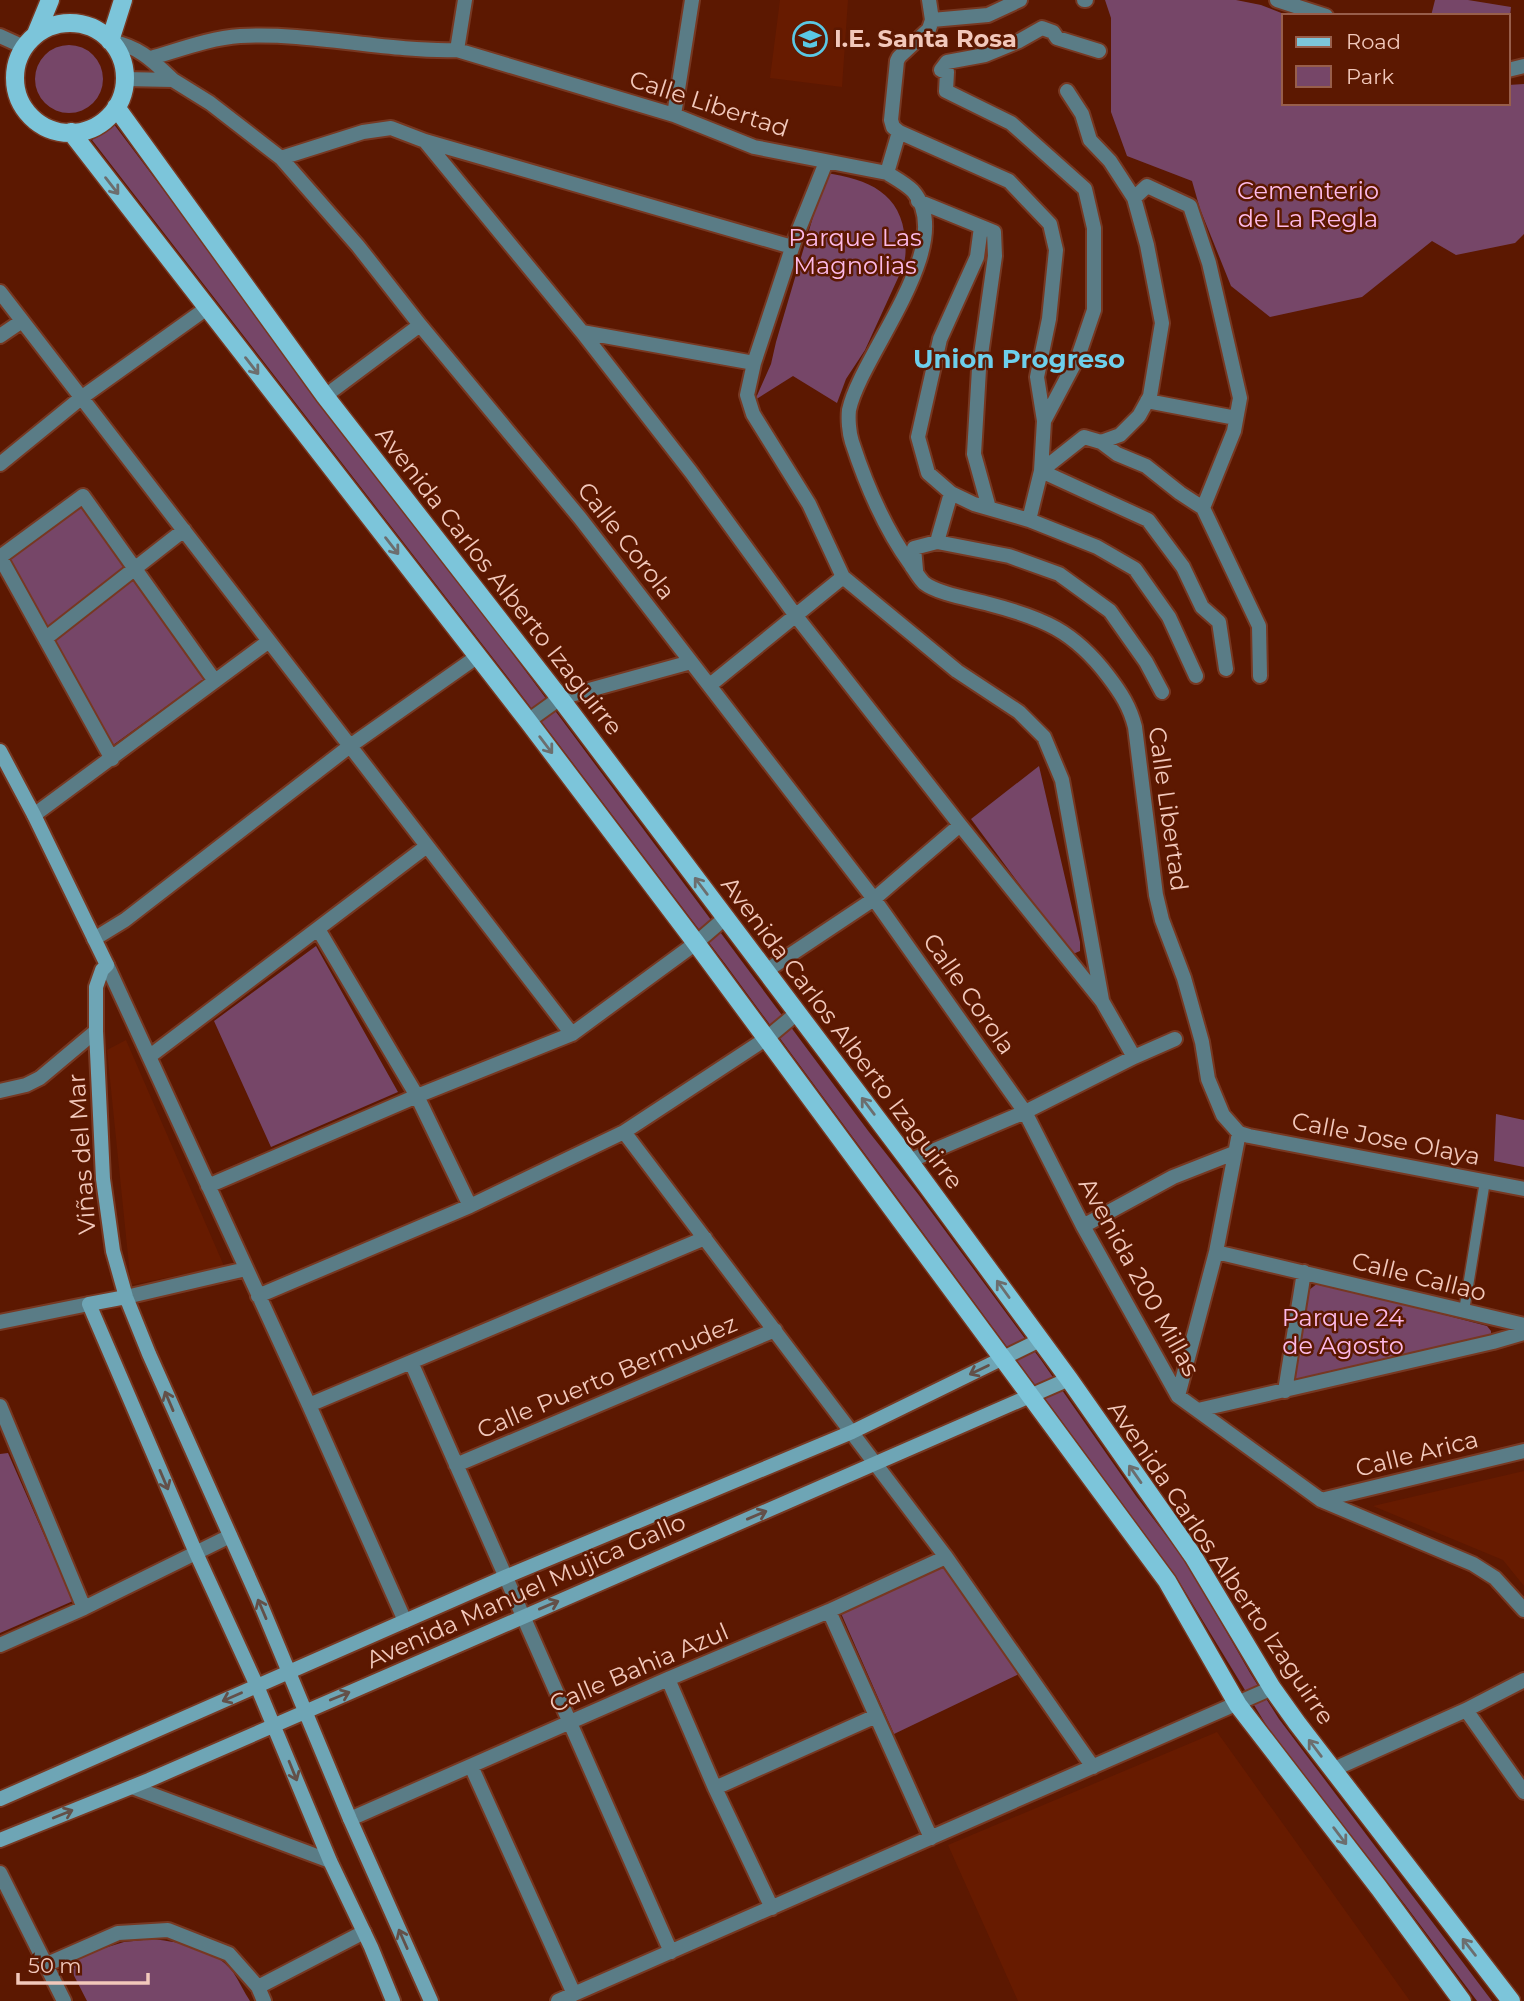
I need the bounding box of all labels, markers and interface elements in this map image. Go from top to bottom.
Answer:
legend [1282,14,1510,105]
school or university icon: I.E. Santa Rosa [791,20,829,58]
place label: I.E. Santa Rosa [834,24,1017,53]
text: Road [1346,29,1401,54]
street label: Calle Libertad [626,64,792,143]
text: Park [1346,64,1394,89]
park label: Cementerio de La Regla [1237,176,1379,233]
one-way arrow [105,177,120,195]
park label: Parque Las Magnolias [788,223,922,280]
district label: Union Progreso [913,343,1125,375]
one-way arrow [244,356,259,375]
street label: Avenida Carlos Alberto Izaguirre [370,420,629,741]
street label: Calle Corola [572,476,681,605]
one-way arrow [384,536,399,554]
street label: Calle Libertad [1143,725,1194,893]
one-way arrow [538,735,553,754]
street label: Avenida Carlos Alberto Izaguirre [715,871,970,1195]
one-way arrow [693,877,708,896]
street label: Calle Corola [917,928,1022,1060]
street label: Viñas del Mar [61,1073,102,1236]
one-way arrow [861,1097,876,1116]
street label: Calle Jose Olaya [1289,1106,1483,1171]
street label: Avenida 200 Millas [1073,1172,1206,1381]
street label: Calle Callao [1349,1246,1489,1307]
one-way arrow [996,1280,1010,1299]
park label: Parque 24 de Agosto [1282,1303,1404,1360]
street label: Calle Puerto Bermudez [472,1309,741,1445]
one-way arrow [969,1364,990,1378]
one-way arrow [162,1391,175,1412]
street label: Avenida Carlos Alberto Izaguirre [1102,1395,1341,1730]
street label: Calle Arica [1353,1424,1481,1483]
one-way arrow [1128,1465,1142,1484]
one-way arrow [159,1468,172,1490]
street label: Avenida Manuel Mujica Gallo [362,1507,690,1674]
one-way arrow [746,1508,768,1521]
one-way arrow [255,1598,268,1620]
one-way arrow [537,1598,559,1611]
street label: Calle Bahia Azul [545,1617,733,1718]
one-way arrow [329,1689,350,1702]
one-way arrow [221,1691,243,1704]
one-way arrow [1308,1738,1323,1757]
one-way arrow [287,1760,300,1782]
one-way arrow [52,1807,74,1820]
one-way arrow [1332,1827,1347,1845]
one-way arrow [396,1928,409,1950]
one-way arrow [1461,1938,1476,1957]
scale bar [18,1941,147,1985]
text: 50 m [28,1953,82,1978]

